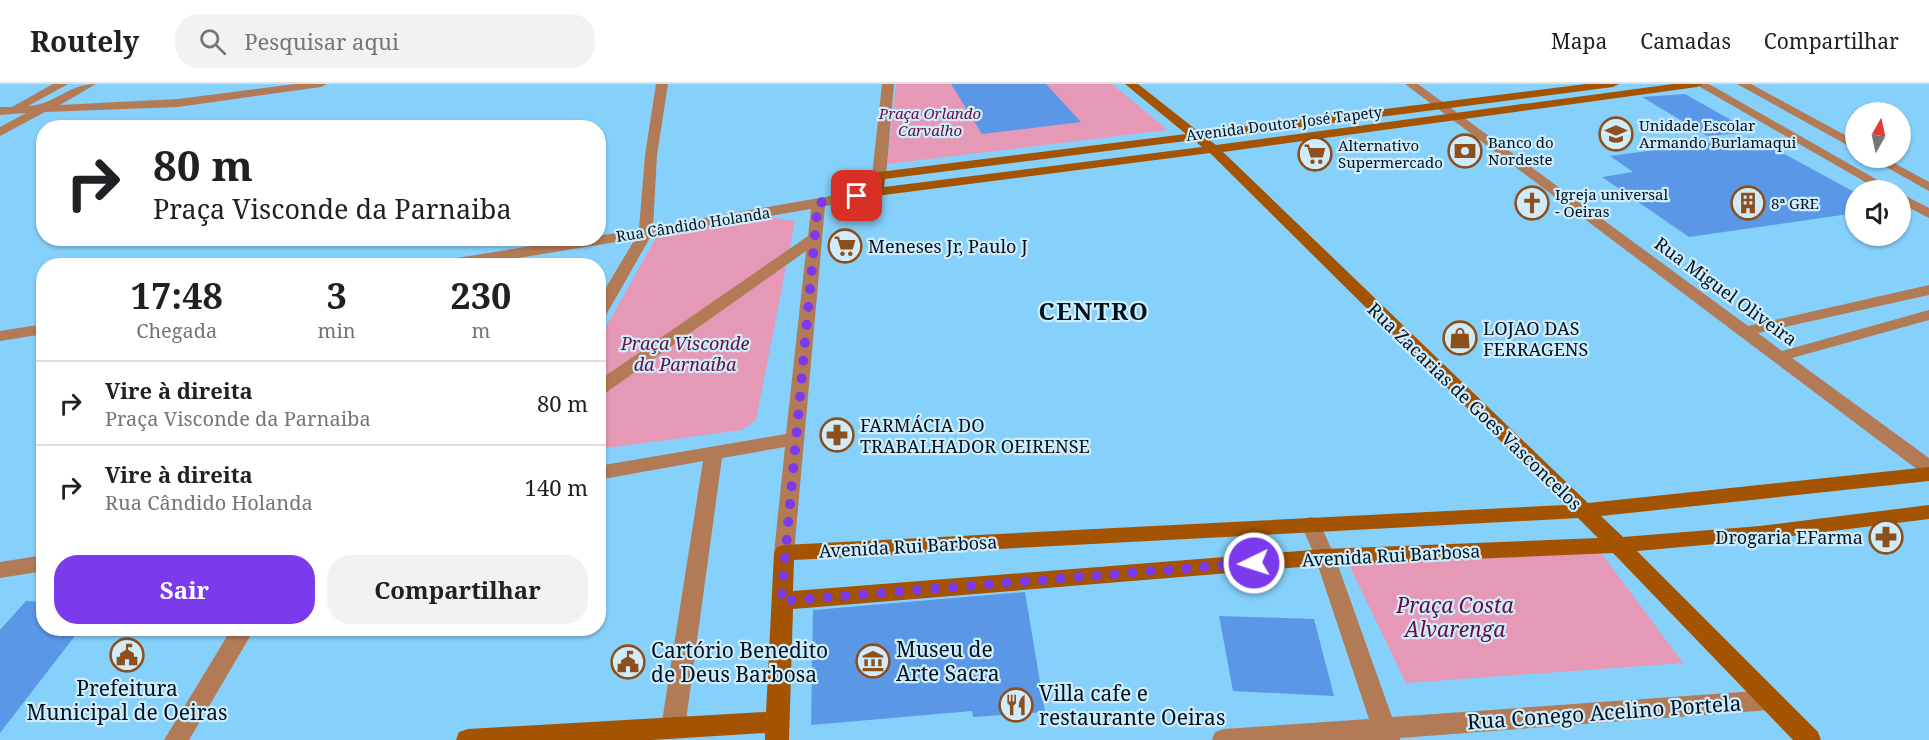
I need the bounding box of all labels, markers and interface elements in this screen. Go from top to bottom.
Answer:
search box [175,14,595,68]
text: Routely [30,22,139,60]
icon: search [196,25,229,58]
text: Pesquisar aqui [244,26,399,56]
text: Mapa [1551,27,1607,55]
text: Camadas [1640,27,1731,55]
text: Compartilhar [1764,27,1899,55]
street label: Avenida Doutor José Tapety [1185,101,1384,145]
north arrow [1845,102,1911,168]
map controls [1845,102,1911,246]
park label: Praça Orlando Carvalho [878,103,981,140]
place label: Unidade Escolar Armando Burlamaqui [1639,115,1797,152]
school or university icon: Unidade Escolar Armando Burlamaqui [1598,116,1634,152]
place label: Banco do Nordeste [1488,132,1554,169]
bank icon: Banco do Nordeste [1447,133,1483,169]
place label: Alternativo Supermercado [1338,135,1443,172]
text: 80 m [153,136,253,193]
supermarket icon: Alternativo Supermercado [1297,136,1333,172]
icon: right [54,144,132,222]
pin [831,170,882,221]
icon: arrive [840,179,873,212]
button: sound [1845,180,1911,246]
place label: Igreja universal - Oeiras [1555,184,1668,221]
church icon: Igreja universal - Oeiras [1514,185,1550,221]
building icon: 8ª GRE [1730,185,1766,221]
text: Praça Visconde da Parnaiba [153,190,512,227]
place label: 8ª GRE [1771,193,1819,213]
street label: Rua Cândido Holanda [614,202,772,246]
supermarket icon: Meneses Jr, Paulo J [827,228,863,264]
street label: Rua Miguel Oliveira [1650,231,1802,351]
place label: Meneses Jr, Paulo J [868,234,1028,258]
text: 17:48 [131,271,223,320]
text: 3 [326,271,347,320]
text: 230 [450,271,511,320]
district label: CENTRO [1039,294,1149,327]
street label: Rua Zacarias de Goes Vasconcelos [1363,297,1587,515]
place label: LOJAO DAS FERRAGENS [1483,316,1588,361]
text: Chegada [136,317,217,344]
text: min [318,317,356,344]
text: m [471,317,490,344]
shop icon: LOJAO DAS FERRAGENS [1442,320,1478,356]
park label: Praça Visconde da Parnaíba [620,331,749,376]
text: Vire à direita [105,375,253,405]
icon: right [54,387,87,420]
text: 80 m [537,388,588,418]
text: Praça Visconde da Parnaiba [105,405,371,432]
place label: FARMÁCIA DO TRABALHADOR OEIRENSE [860,413,1090,458]
pharmacy icon: FARMÁCIA DO TRABALHADOR OEIRENSE [819,417,855,453]
text: Vire à direita [105,459,253,489]
icon: right [54,471,87,504]
text: 140 m [525,472,588,502]
text: Rua Cândido Holanda [105,489,313,516]
pharmacy icon: Drogaria EFarma [1868,519,1904,555]
place label: Drogaria EFarma [1715,525,1863,549]
street label: Avenida Rui Barbosa [818,529,998,563]
position arrow [1222,531,1286,595]
street label: Avenida Rui Barbosa [1301,538,1481,572]
button: Sair [54,555,315,624]
button: Compartilhar [327,555,588,624]
park label: Praça Costa Alvarenga [1395,591,1514,643]
place label: Museu de Arte Sacra [896,635,1000,687]
place label: Cartório Benedito de Deus Barbosa [651,636,828,688]
public building icon: Prefeitura Municipal de Oeiras [109,637,145,673]
museum icon: Museu de Arte Sacra [855,643,891,679]
public building icon: Cartório Benedito de Deus Barbosa [610,644,646,680]
place label: Prefeitura Municipal de Oeiras [27,674,227,726]
place label: Villa cafe e restaurante Oeiras [1039,679,1225,731]
restaurant icon: Villa cafe e restaurante Oeiras [998,687,1034,723]
street label: Rua Conego Acelino Portela [1466,688,1742,736]

